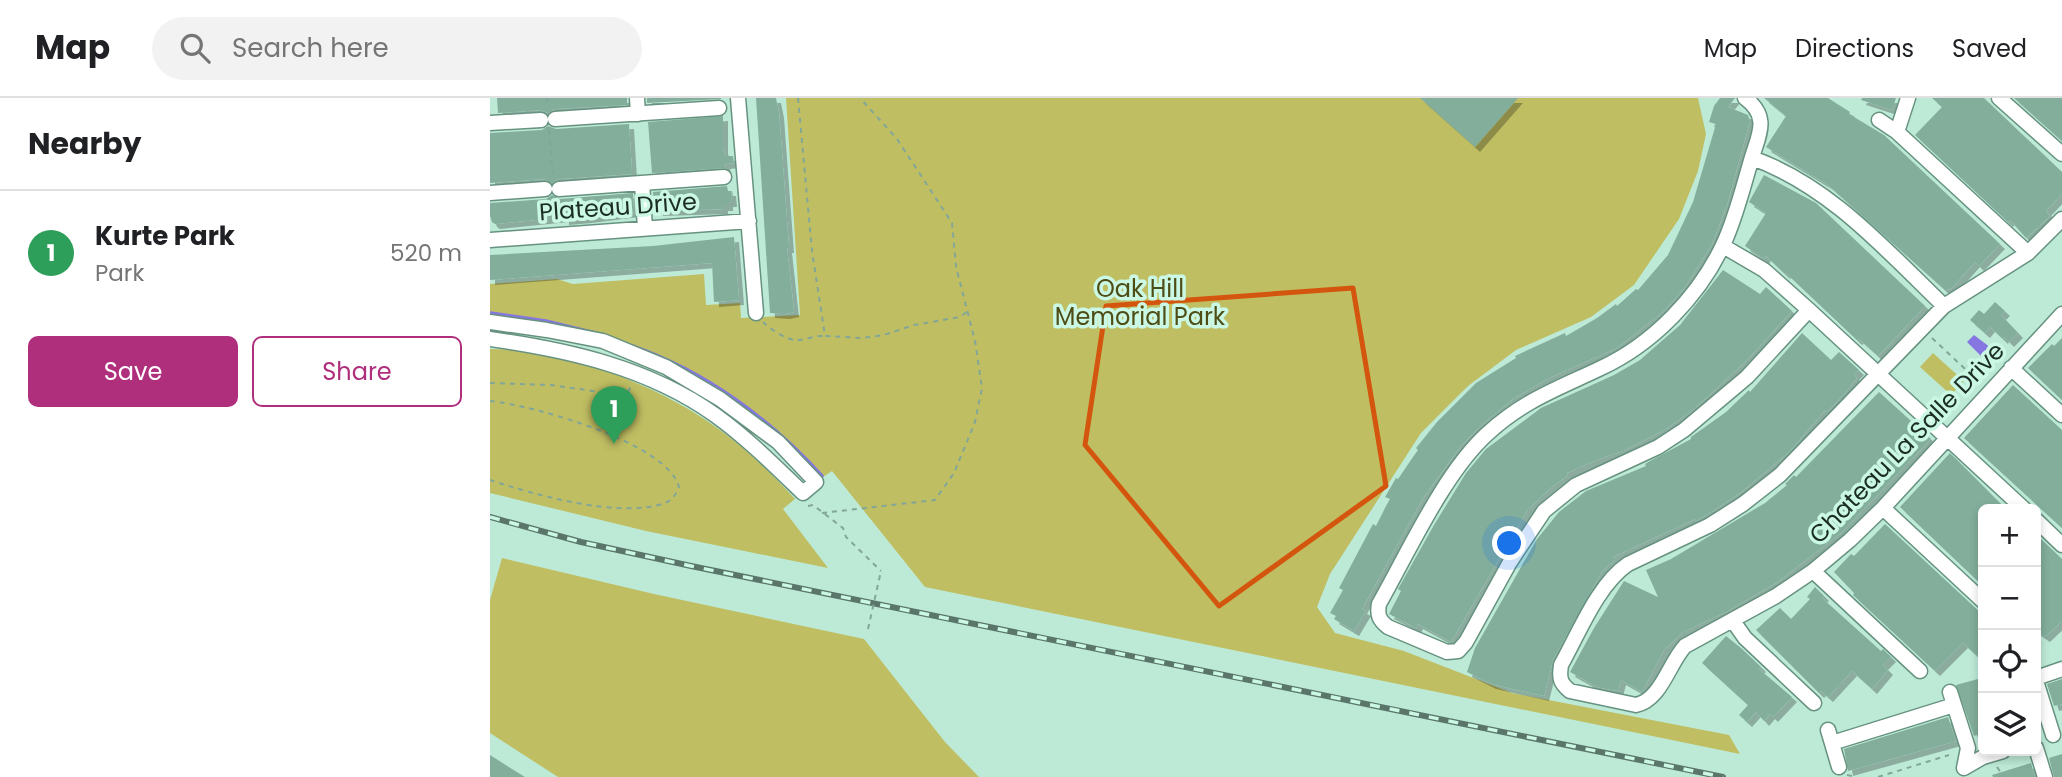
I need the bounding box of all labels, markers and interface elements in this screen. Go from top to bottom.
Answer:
search box [152,17,642,80]
text: Map [35,24,110,71]
icon: search [176,29,214,67]
text: Search here [232,30,389,66]
text: Map [1704,32,1757,65]
text: Directions [1795,32,1914,65]
text: Saved [1952,32,2027,65]
text: Nearby [28,122,142,165]
street label: Plateau Drive [538,185,698,228]
text: Kurte Park [95,218,235,254]
text: 1 [47,237,55,269]
text: 520 m [390,237,462,269]
text: Park [95,257,144,289]
park label: Oak Hill Memorial Park [1055,272,1226,333]
street label: Chateau La Salle Drive [1802,335,2012,551]
button: Save [28,336,238,407]
button: Share [252,336,462,407]
pin: 1 [591,386,637,444]
map controls [1978,504,2041,756]
button: + [1978,504,2041,567]
your location [1492,526,1526,560]
button: − [1978,567,2041,630]
button: locate [1978,630,2041,693]
button: layers [1978,693,2041,756]

